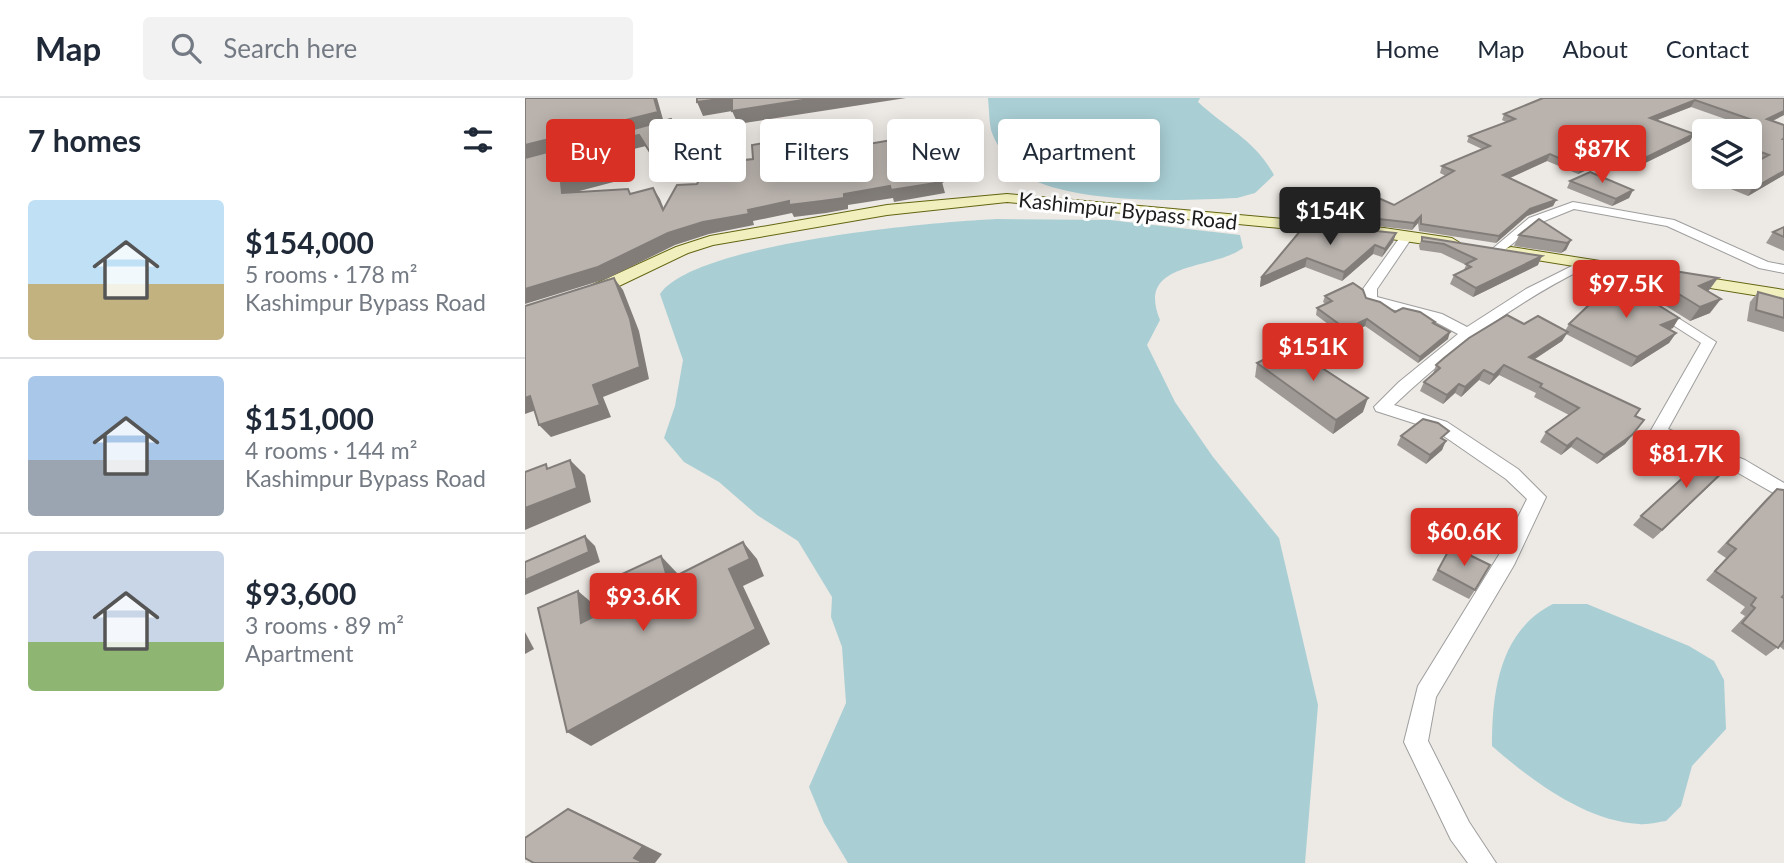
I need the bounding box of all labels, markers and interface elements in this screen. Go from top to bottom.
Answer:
search box [143,17,633,80]
text: Map [35,28,101,68]
icon: search [167,29,205,67]
text: Search here [223,32,357,64]
text: Home [1375,34,1439,63]
text: Map [1477,34,1525,63]
text: About [1563,34,1628,63]
text: Contact [1666,34,1749,63]
chip: Buy [546,119,635,182]
chip: Rent [649,119,746,182]
chip: Filters [760,119,873,182]
chip: New [887,119,984,182]
chip: Apartment [998,119,1160,182]
map controls [1692,119,1762,189]
button: layers [1692,119,1762,189]
icon: filters [459,121,497,159]
text: 7 homes [28,122,141,158]
pin: $87K [1561,126,1643,185]
text: $87K [1574,134,1630,162]
street label: Kashimpur Bypass Road [1017,186,1239,234]
pin: $154K [1281,188,1379,247]
text: $154K [1295,196,1365,224]
text: $154,000 [245,224,374,260]
icon: home [84,228,168,312]
text: 5 rooms · 178 m² [245,260,417,288]
pin: $97.5K [1569,260,1683,320]
text: $97.5K [1589,269,1663,297]
text: Kashimpur Bypass Road [245,288,486,316]
pin: $151K [1264,324,1362,383]
text: $151K [1278,332,1348,360]
text: $151,000 [245,400,374,436]
icon: home [84,404,168,488]
pin: $81.7K [1629,430,1743,490]
text: 4 rooms · 144 m² [245,436,417,464]
text: $81.7K [1649,439,1723,467]
text: Kashimpur Bypass Road [245,464,486,492]
pin: $60.6K [1407,508,1521,568]
text: $60.6K [1427,517,1501,545]
pin: $93.6K [586,574,700,633]
text: $93,600 [245,575,356,611]
icon: home [84,579,168,663]
text: $93.6K [606,582,680,610]
text: 3 rooms · 89 m² [245,611,404,639]
text: Apartment [245,639,353,667]

